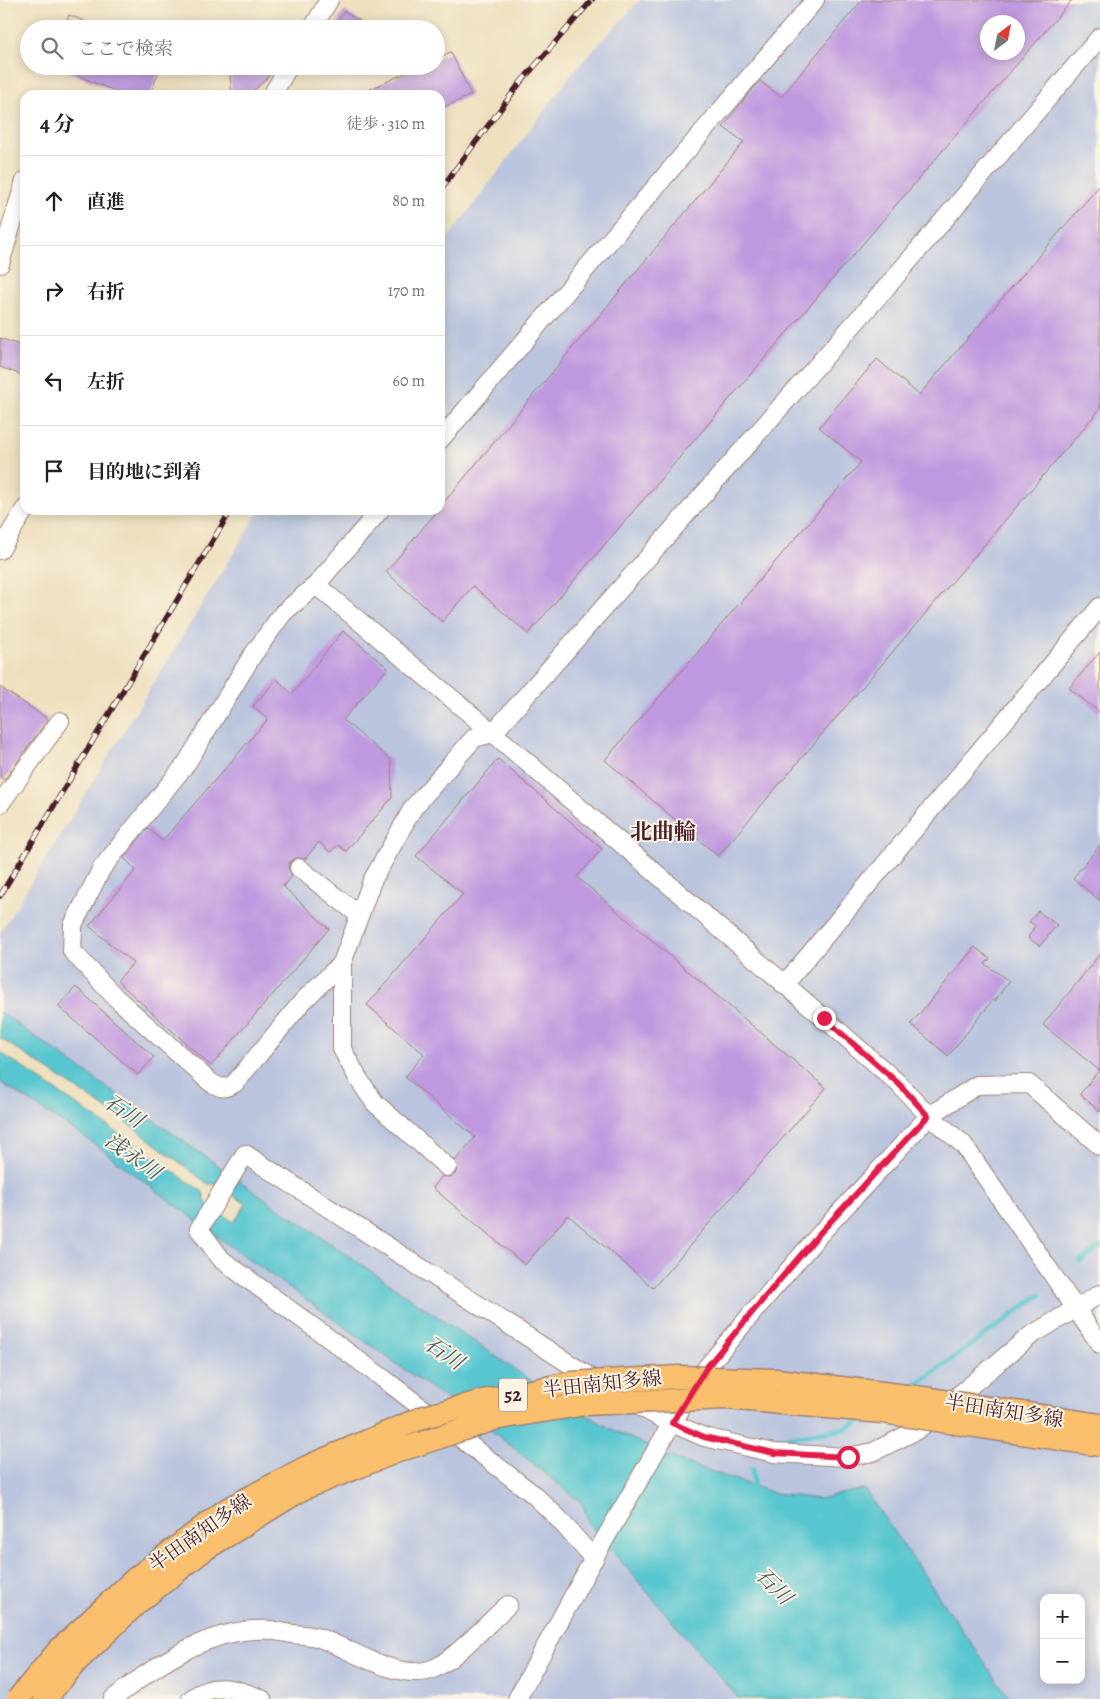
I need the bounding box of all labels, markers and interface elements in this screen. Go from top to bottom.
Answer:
north arrow [980,15,1025,60]
search box [20,20,445,75]
icon: search [38,34,66,62]
text: ここで検索 [78,36,173,62]
text: 4 分 [40,110,75,138]
text: 徒歩 · 310 m [346,113,425,135]
icon: ahead [40,187,68,215]
text: 直進 [87,189,125,215]
text: 80 m [392,190,425,212]
icon: right [40,277,68,305]
text: 右折 [87,279,125,305]
text: 170 m [388,280,425,302]
icon: left [40,367,68,395]
text: 左折 [87,369,125,395]
text: 60 m [393,370,425,392]
icon: arrive [40,457,68,485]
text: 目的地に到着 [87,459,201,485]
district label: 北曲輪 [630,817,696,847]
route end [813,1007,836,1030]
water label: 石川 [99,1088,151,1135]
water label: 浅永川 [99,1126,168,1187]
water label: 石川 [419,1330,471,1377]
street label: 半田南知多線 [541,1364,663,1404]
road number: 52 [499,1378,527,1412]
street label: 半田南知多線 [943,1388,1065,1434]
route start [837,1446,860,1469]
street label: 半田南知多線 [143,1488,257,1578]
water label: 石川 [749,1561,800,1612]
map controls [1040,1594,1085,1684]
button: + [1040,1594,1085,1639]
button: − [1040,1639,1085,1684]

